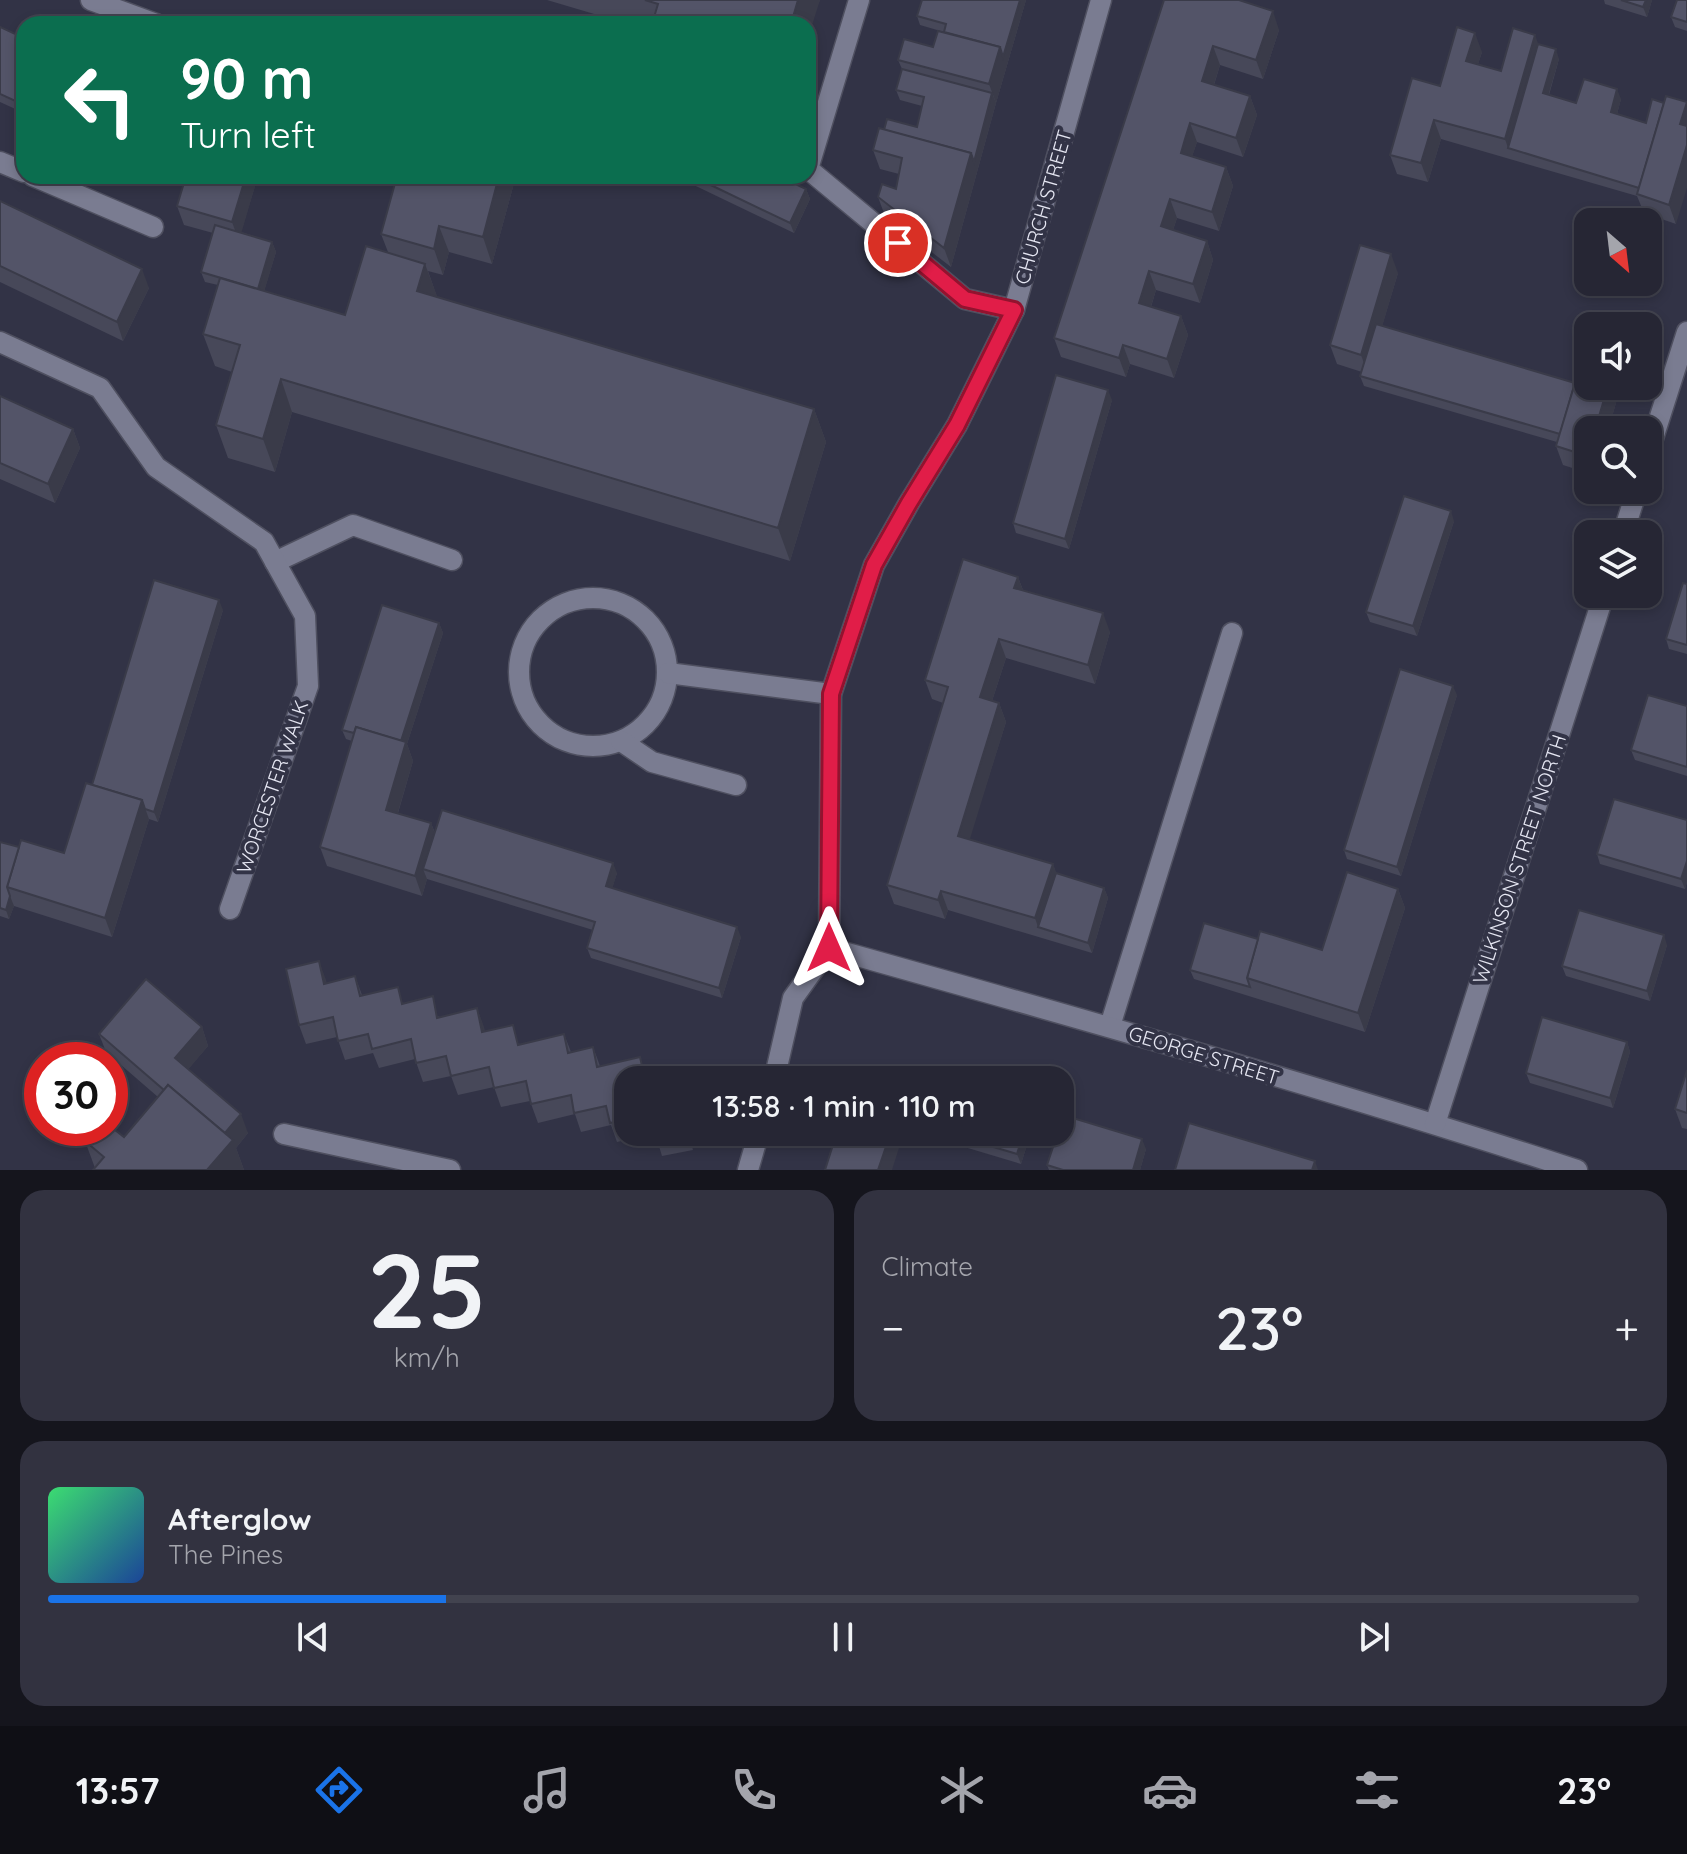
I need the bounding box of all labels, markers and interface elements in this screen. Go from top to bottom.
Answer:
text: 90 m [180,43,314,113]
icon: left [48,48,152,152]
text: Turn left [180,112,316,157]
street label: CHURCH STREET [1009,127,1077,287]
north arrow [1574,208,1662,296]
map controls [1574,208,1662,608]
pin [864,209,932,277]
icon: arrive [876,221,920,265]
button: sound [1574,312,1662,400]
button: search [1574,416,1662,504]
button: layers [1574,520,1662,608]
street label: WORCESTER WALK [231,697,313,877]
street label: WILKINSON STREET NORTH [1467,731,1571,987]
position arrow [787,906,871,990]
street label: GEORGE STREET [1126,1020,1282,1090]
speed limit sign: 30 [24,1042,128,1146]
text: 13:58 · 1 min · 110 m [712,1087,976,1125]
text: 25 [367,1224,486,1354]
text: Climate [882,1250,973,1283]
text: 23° [1215,1290,1303,1365]
text: − [882,1300,904,1355]
text: + [1614,1300,1639,1355]
text: km/h [394,1341,460,1374]
text: Afterglow [168,1500,311,1538]
text: The Pines [168,1538,283,1571]
icon: previous [291,1615,335,1659]
icon: pause [821,1615,865,1659]
icon: next [1352,1615,1396,1659]
icon: directions [311,1762,367,1818]
icon: music [519,1762,575,1818]
icon: phone [726,1762,782,1818]
icon: climate [934,1762,990,1818]
icon: car [1142,1762,1198,1818]
icon: filters [1349,1762,1405,1818]
text: 13:57 [76,1768,160,1813]
text: 23° [1557,1768,1611,1813]

